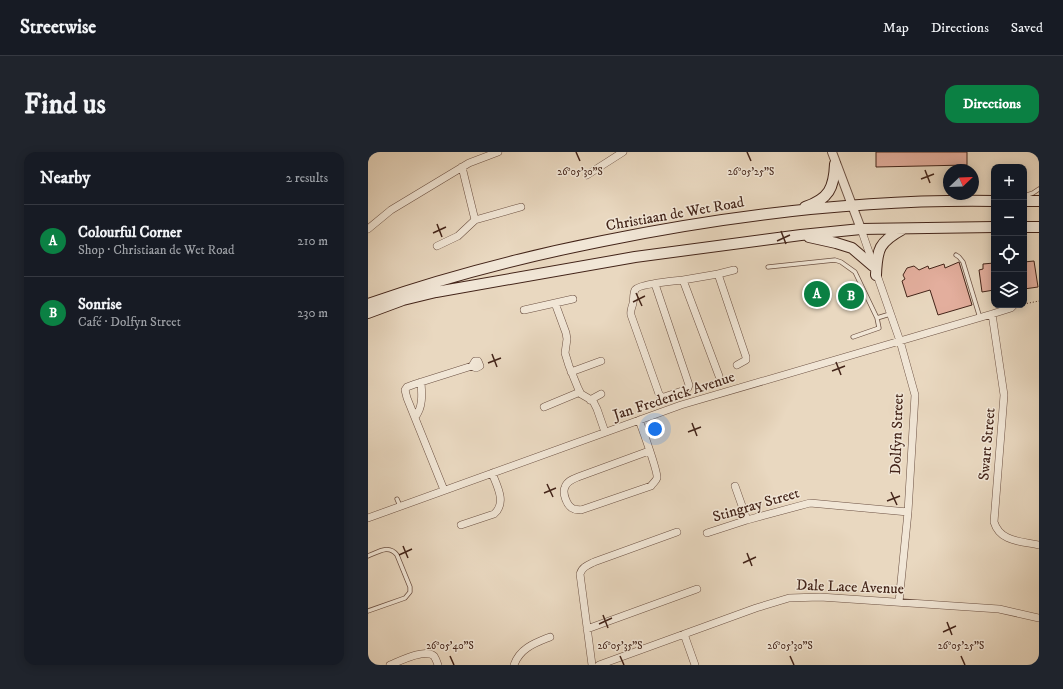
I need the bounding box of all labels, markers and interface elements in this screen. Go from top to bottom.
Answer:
text: Streetwise [20,16,96,39]
text: Map [883,19,909,37]
text: Directions [931,19,989,37]
text: Saved [1011,19,1043,37]
button: Directions [945,85,1039,123]
text: Find us [24,87,106,122]
north arrow [943,164,979,200]
map controls [991,164,1027,308]
button: + [991,164,1027,200]
text: 26°05'30"S [557,166,603,178]
text: 26°05'25"S [728,166,774,178]
text: Nearby [40,167,90,189]
text: 2 results [286,170,328,186]
street label: Christiaan de Wet Road [604,192,746,236]
button: − [991,200,1027,236]
text: Colourful Corner [78,223,182,242]
text: A [49,233,57,249]
text: 210 m [297,233,328,249]
button: locate [991,236,1027,272]
text: Shop · Christiaan de Wet Road [78,242,234,258]
button: layers [991,272,1027,308]
pin: A [804,279,830,309]
pin: B [838,281,864,311]
text: Sonrise [78,295,122,314]
text: B [49,305,57,321]
text: 230 m [297,305,328,321]
text: Café · Dolfyn Street [78,314,181,330]
street label: Jan Frederick Avenue [609,367,737,425]
street label: Dolfyn Street [886,393,908,475]
street label: Swart Street [974,407,1000,481]
your location [645,419,665,439]
street label: Stingray Street [710,483,802,526]
street label: Dale Lace Avenue [796,576,904,598]
text: 26°05'40"S [426,640,474,652]
text: 26°05'35"S [597,640,643,652]
text: 26°05'30"S [767,640,813,652]
text: 26°05'25"S [938,640,984,652]

